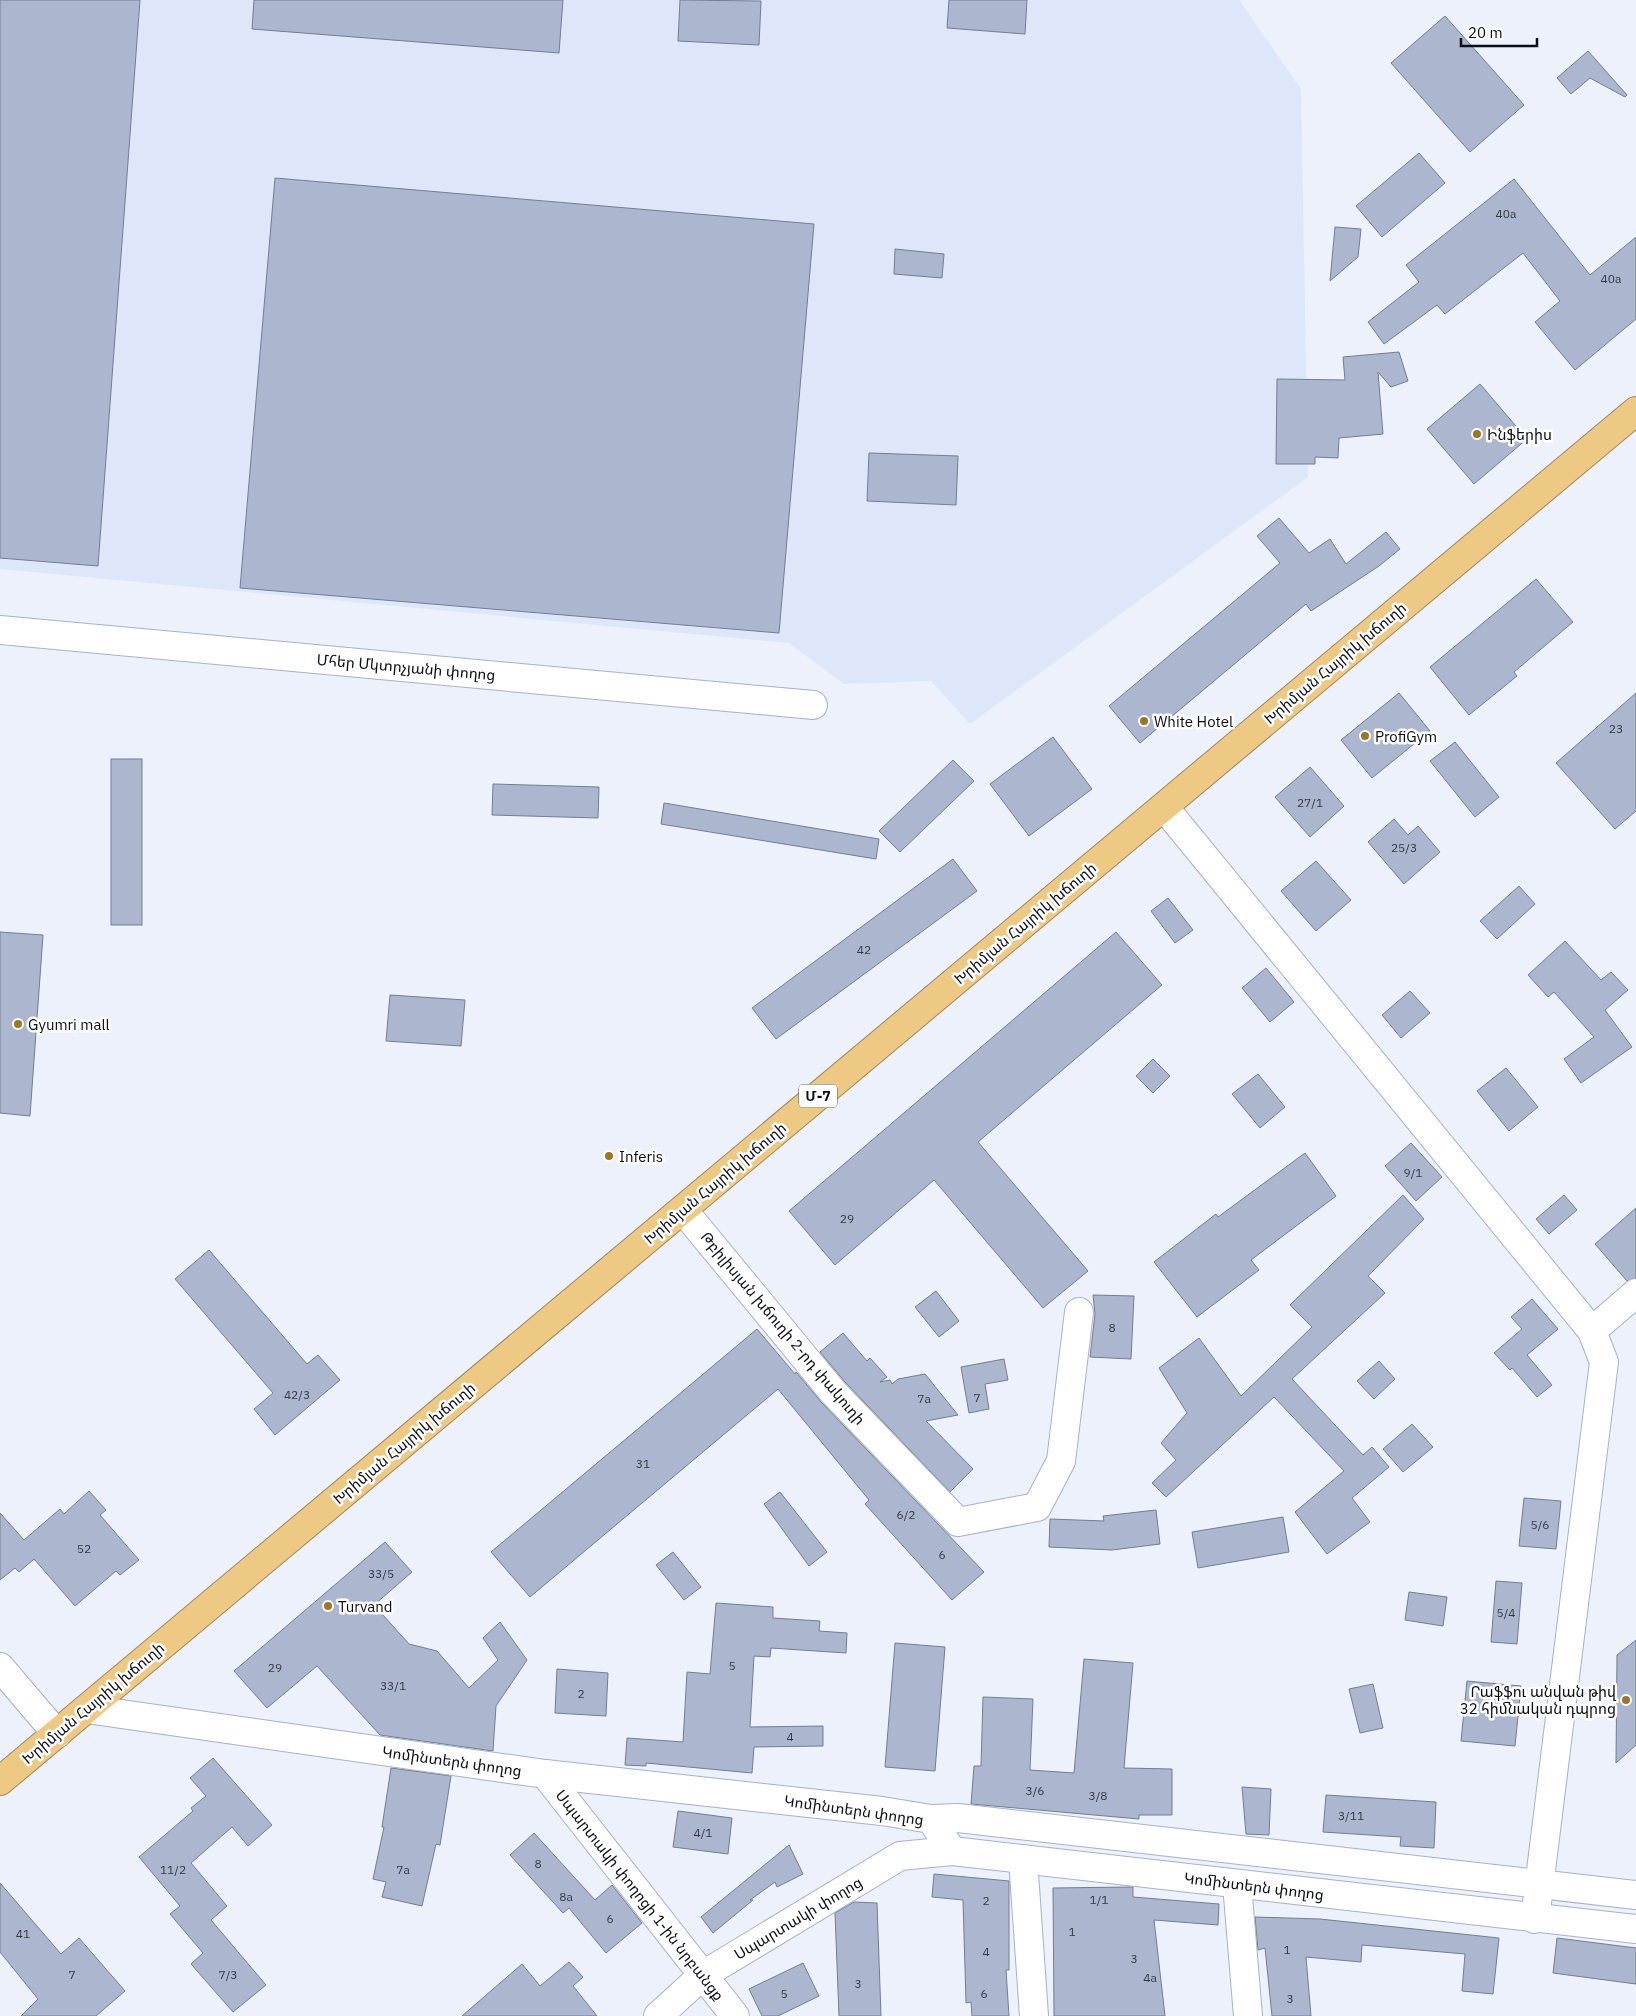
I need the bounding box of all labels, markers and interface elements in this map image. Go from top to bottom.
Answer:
scale bar [1461,15,1537,47]
text: 20 m [1468,23,1503,42]
house number: 40a [1496,206,1517,221]
house number: 40a [1601,271,1622,286]
place label: Ինֆերիս [1487,425,1552,444]
marker: Ինֆերիս [1471,428,1483,440]
street label: Խրիմյան Հայրիկ խճուղի [1260,598,1410,728]
street label: Մհեր Մկտրչյանի փողոց [316,650,496,684]
place label: White Hotel [1154,712,1233,731]
marker: White Hotel [1138,715,1150,727]
house number: 23 [1609,721,1623,736]
place label: ProfiGym [1375,727,1437,746]
marker: ProfiGym [1359,730,1371,742]
house number: 27/1 [1297,795,1323,810]
house number: 25/3 [1391,840,1417,855]
street label: Խրիմյան Հայրիկ խճուղի [950,858,1100,988]
house number: 42 [857,942,871,957]
place label: Gyumri mall [28,1015,110,1034]
marker: Gyumri mall [12,1018,24,1030]
road number: Մ-7 [799,1084,837,1108]
street label: Խրիմյան Հայրիկ խճուղի [640,1118,790,1248]
place label: Inferis [619,1147,663,1166]
marker: Inferis [603,1150,615,1162]
house number: 9/1 [1404,1165,1423,1180]
house number: 29 [840,1211,854,1226]
street label: Թբիլիսյան խճուղի 2-րդ փակուղի [697,1228,869,1428]
house number: 8 [1108,1320,1116,1335]
street label: Խրիմյան Հայրիկ խճուղի [329,1378,479,1508]
house number: 42/3 [284,1387,310,1402]
house number: 7 [973,1390,981,1405]
house number: 7a [917,1391,931,1406]
house number: 31 [636,1456,650,1471]
house number: 6/2 [897,1507,916,1522]
house number: 5/6 [1531,1517,1550,1532]
house number: 52 [77,1541,91,1556]
house number: 6 [938,1547,946,1562]
house number: 33/5 [368,1566,394,1581]
place label: Turvand [338,1597,392,1616]
marker: Turvand [322,1600,334,1612]
house number: 5/4 [1497,1605,1516,1620]
street label: Խրիմյան Հայրիկ խճուղի [18,1638,168,1768]
house number: 5 [728,1658,736,1673]
house number: 29 [268,1660,282,1675]
house number: 33/1 [380,1678,406,1693]
place label: Րաֆֆու անվան թիվ 32 հիմնական դպրոց [1460,1682,1617,1718]
house number: 2 [577,1686,585,1701]
marker: Րաֆֆու անվան թիվ 32 հիմնական դպրոց [1620,1694,1632,1706]
house number: 4 [786,1729,794,1744]
street label: Կոմինտերն փողոց [381,1742,523,1780]
house number: 3/6 [1026,1783,1045,1798]
street label: Սպարտակի փողոցի 1-ին նրբանցք [552,1786,728,2004]
house number: 3/8 [1089,1788,1108,1803]
street label: Կոմինտերն փողոց [783,1791,925,1829]
house number: 3/11 [1338,1808,1364,1823]
house number: 4/1 [694,1825,713,1840]
house number: 8 [534,1856,542,1871]
house number: 11/2 [160,1862,186,1877]
house number: 7a [396,1862,410,1877]
street label: Կոմինտերն փողոց [1183,1868,1325,1904]
street label: Սպարտակի փողոց [730,1872,866,1964]
house number: 8a [559,1889,573,1904]
house number: 1/1 [1090,1892,1109,1907]
house number: 2 [982,1893,990,1908]
house number: 6 [606,1911,614,1926]
house number: 1 [1068,1924,1076,1939]
house number: 41 [16,1926,30,1941]
house number: 1 [1283,1942,1291,1957]
house number: 4 [982,1944,990,1959]
house number: 3 [1130,1951,1138,1966]
house number: 7 [68,1967,76,1982]
house number: 7/3 [219,1967,238,1982]
house number: 4a [1143,1970,1157,1985]
house number: 3 [854,1976,862,1991]
house number: 5 [780,1986,788,2001]
house number: 6 [980,1986,988,2001]
house number: 3 [1286,1991,1294,2006]

